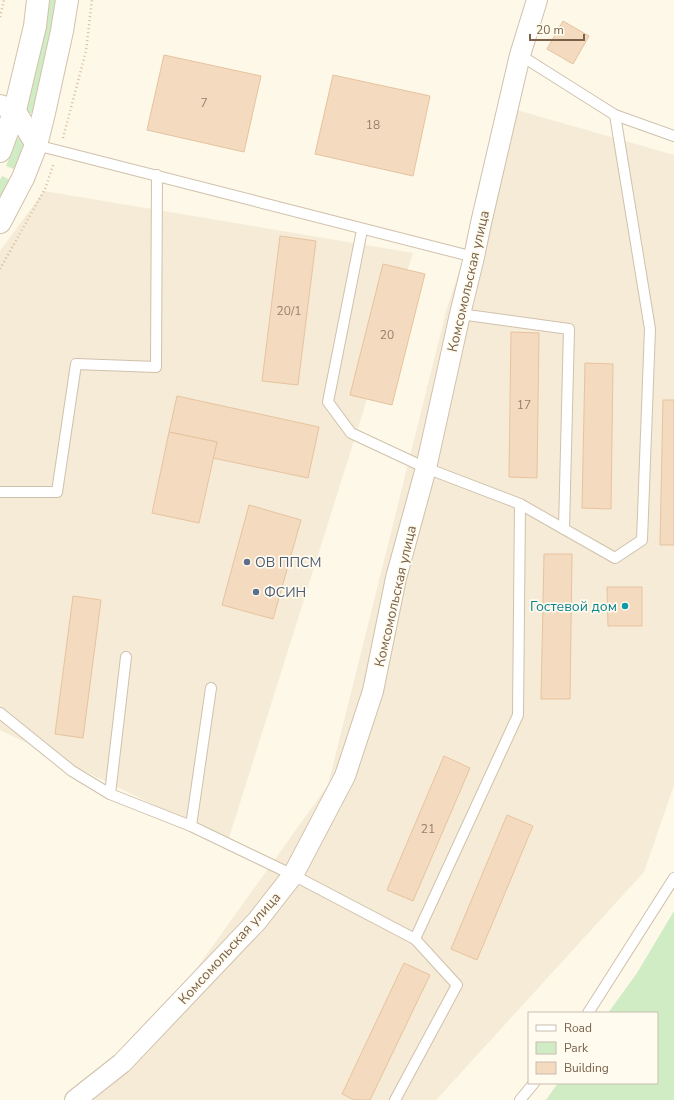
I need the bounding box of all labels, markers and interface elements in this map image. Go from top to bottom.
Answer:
scale bar [530,16,584,42]
text: 20 m [536,22,564,38]
house number: 7 [200,95,208,111]
house number: 18 [366,117,380,133]
street label: Комсомольская улица [443,208,494,354]
house number: 20/1 [277,303,302,319]
house number: 20 [380,327,394,343]
house number: 17 [517,397,531,413]
street label: Комсомольская улица [370,523,421,669]
place label: ОВ ППСМ [255,553,321,572]
marker: ОВ ППСМ [242,557,252,567]
place label: ФСИН [264,583,306,602]
marker: ФСИН [251,587,261,597]
place label: Гостевой дом [530,597,617,616]
marker: Гостевой дом [620,601,630,611]
house number: 21 [421,821,435,837]
street label: Комсомольская улица [174,888,285,1009]
legend [528,1012,658,1084]
text: Road [564,1020,592,1036]
text: Park [564,1040,589,1056]
text: Building [564,1060,609,1076]

